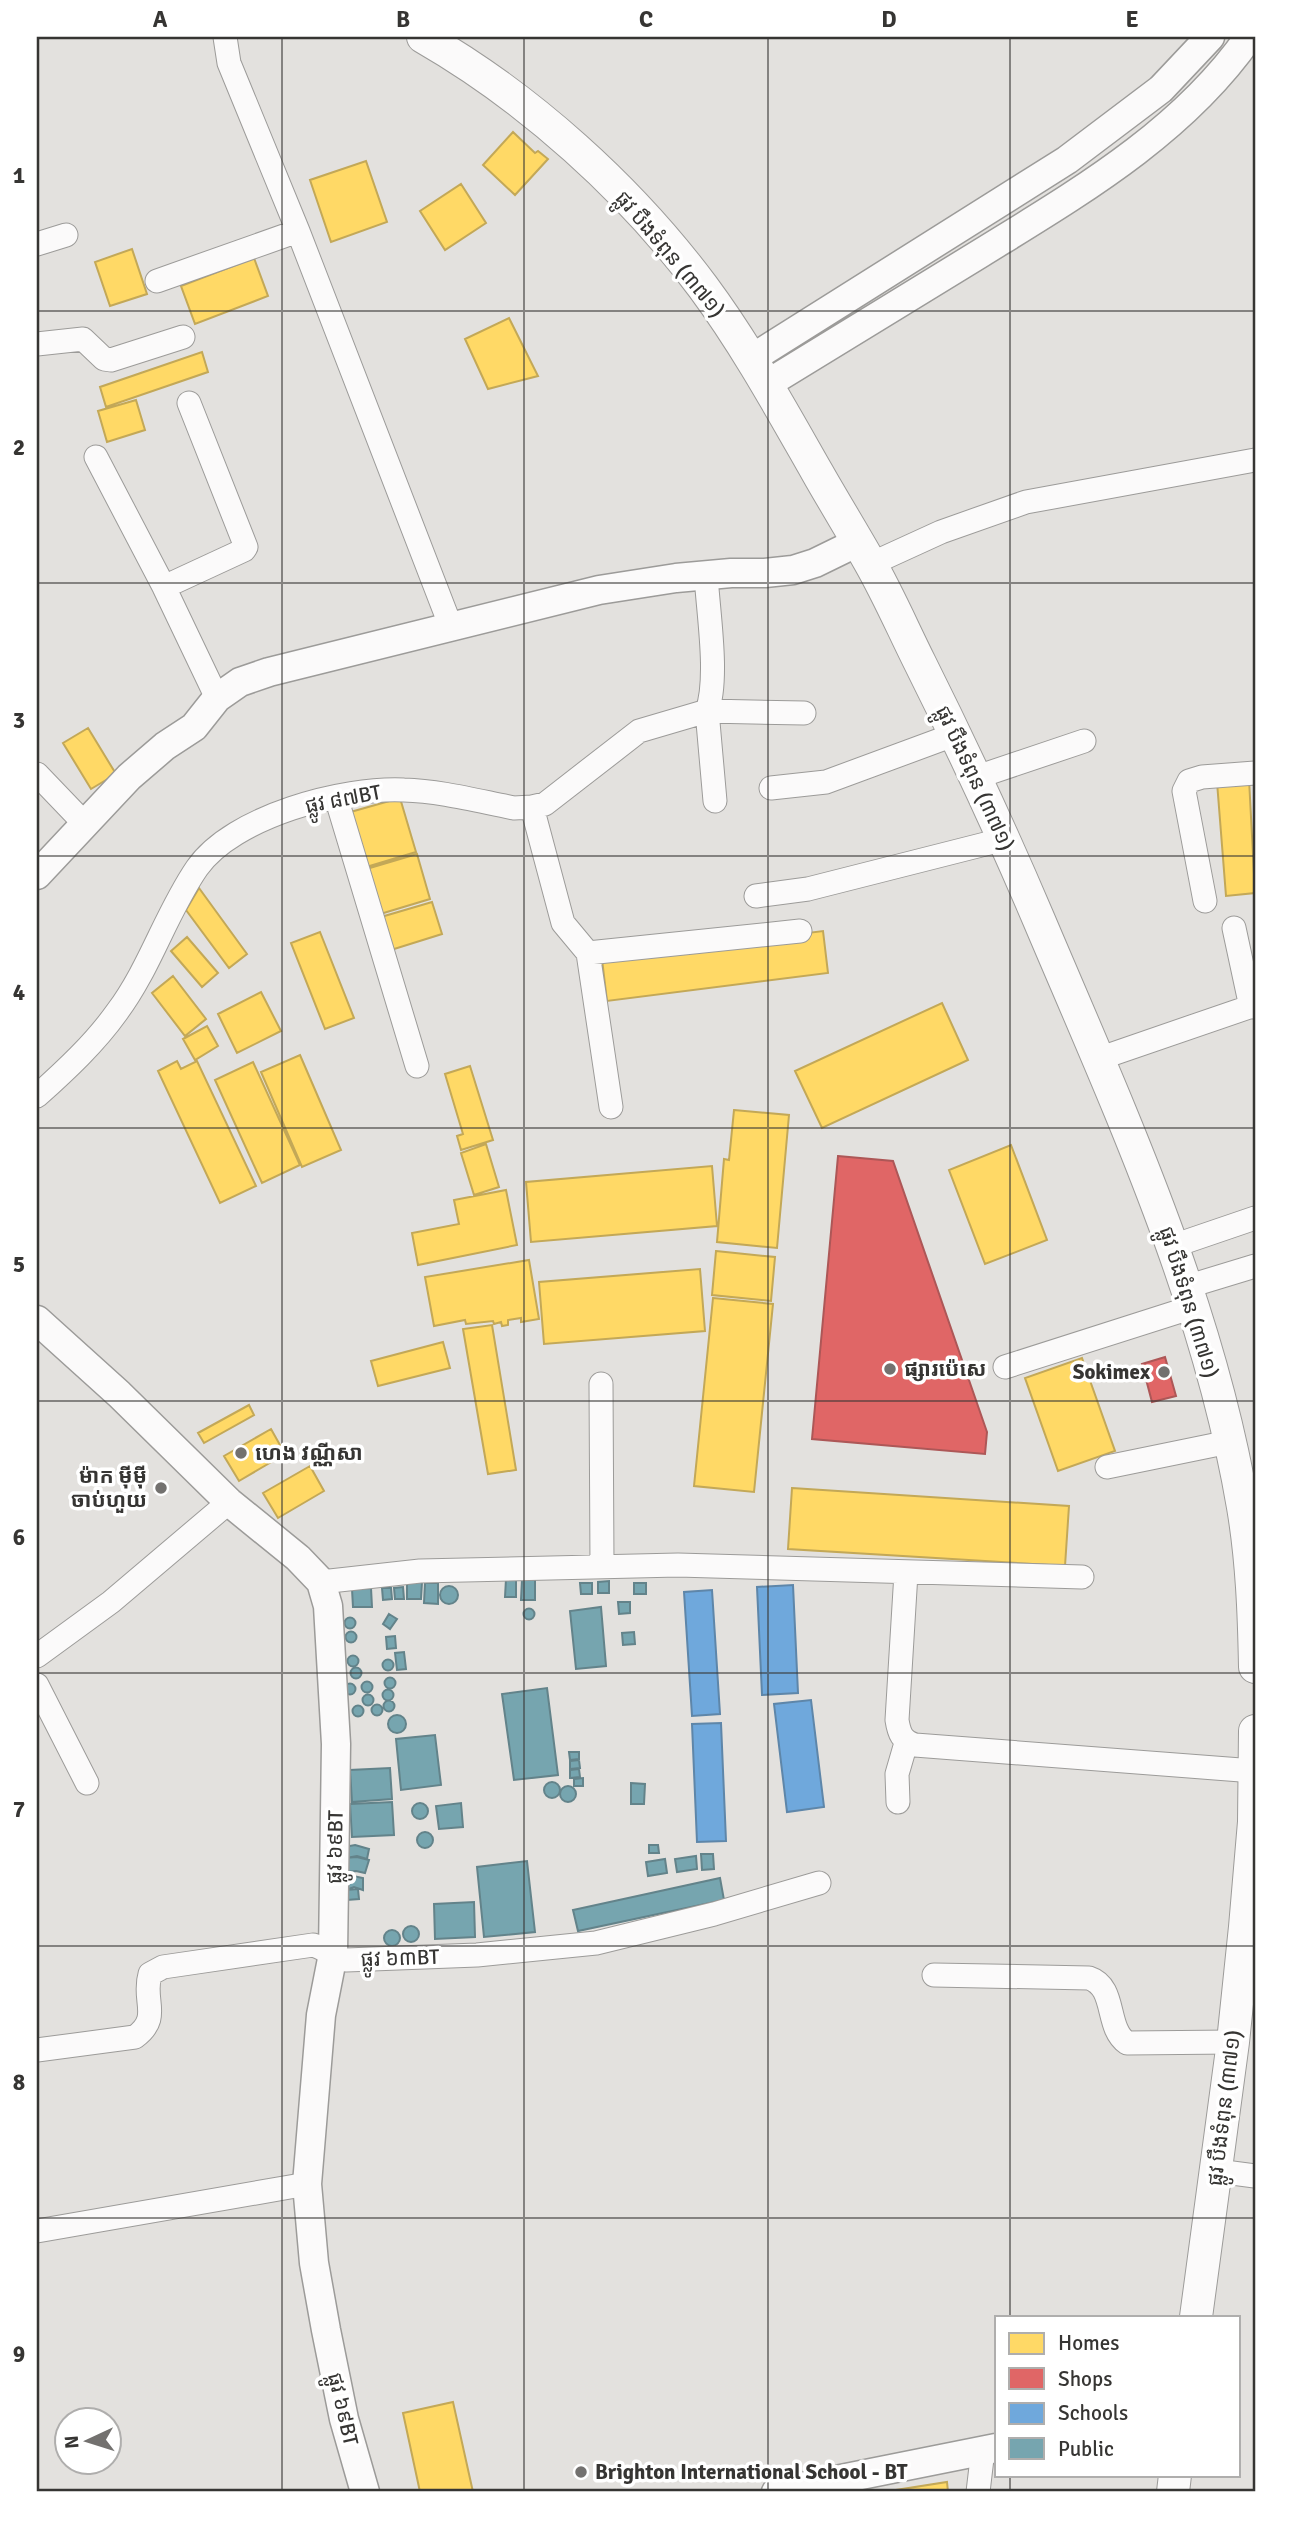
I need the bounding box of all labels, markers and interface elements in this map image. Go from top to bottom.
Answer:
text: A [153,5,168,34]
text: B [396,5,410,34]
text: C [639,5,653,34]
text: D [881,5,897,34]
text: E [1125,5,1139,34]
text: 1 [13,161,25,190]
street label: ផ្លូវ បឹងទំពុន (៣៧១) [605,185,730,327]
text: 2 [13,433,25,462]
street label: ផ្លូវ បឹងទំពុន (៣៧១) [924,701,1020,857]
text: 3 [13,706,25,735]
street label: ផ្លូវ ៨៧BT [303,779,385,825]
text: 4 [13,978,25,1007]
street label: ផ្លូវ បឹងទំពុន (៣៧១) [1148,1223,1224,1383]
text: 5 [13,1250,25,1279]
place label: ផ្សារប៉េសេ [904,1356,986,1382]
place label: Sokimex [1073,1359,1151,1385]
marker: ផ្សារប៉េសេ [882,1361,898,1377]
marker: Sokimex [1156,1364,1172,1380]
place label: ហេង វណ្ណីសា [255,1440,363,1467]
marker: ហេង វណ្ណីសា [233,1445,249,1461]
place label: ម៉ាក ម៉ីម៉ី ចាប់ហួយ [71,1463,147,1513]
marker: ម៉ាក ម៉ីម៉ី ចាប់ហួយ [153,1480,169,1496]
text: 6 [13,1523,25,1552]
text: 7 [13,1795,25,1824]
street label: ផ្លូវ ៦៩BT [321,1809,355,1884]
street label: ផ្លូវ ៦៣BT [360,1944,441,1979]
street label: ផ្លូវ បឹងទំពុន (៣៧១) [1202,2028,1253,2188]
text: 8 [13,2068,25,2097]
legend [995,2316,1240,2476]
text: Homes [1058,2330,1120,2356]
text: 9 [13,2340,25,2369]
text: Shops [1058,2366,1112,2392]
street label: ផ្លូវ ៦៩BT [316,2370,364,2450]
text: Schools [1058,2400,1128,2426]
north arrow [52,2406,122,2476]
text: N [60,2435,84,2450]
text: Public [1058,2436,1114,2462]
place label: Brighton International School - BT [595,2459,908,2485]
marker: Brighton International School - BT [573,2464,589,2480]

